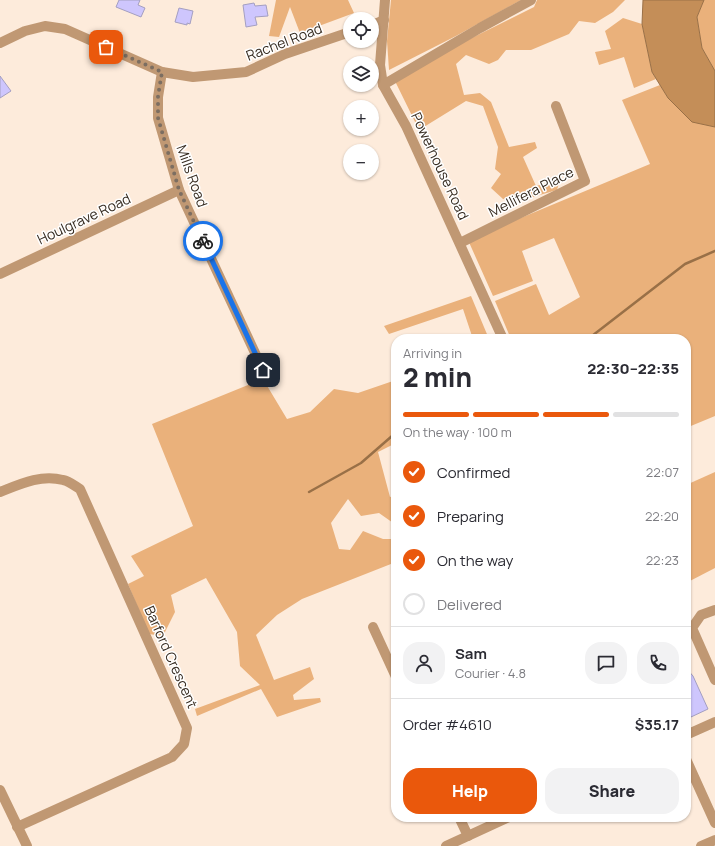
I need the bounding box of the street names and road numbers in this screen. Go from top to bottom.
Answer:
street label: Rachel Road [243,18,325,65]
street label: Powerhouse Road [407,109,474,223]
street label: Mills Road [172,142,212,210]
street label: Mellifera Place [485,162,577,221]
street label: Houlgrave Road [34,189,134,248]
street label: Barford Crescent [140,603,203,711]

